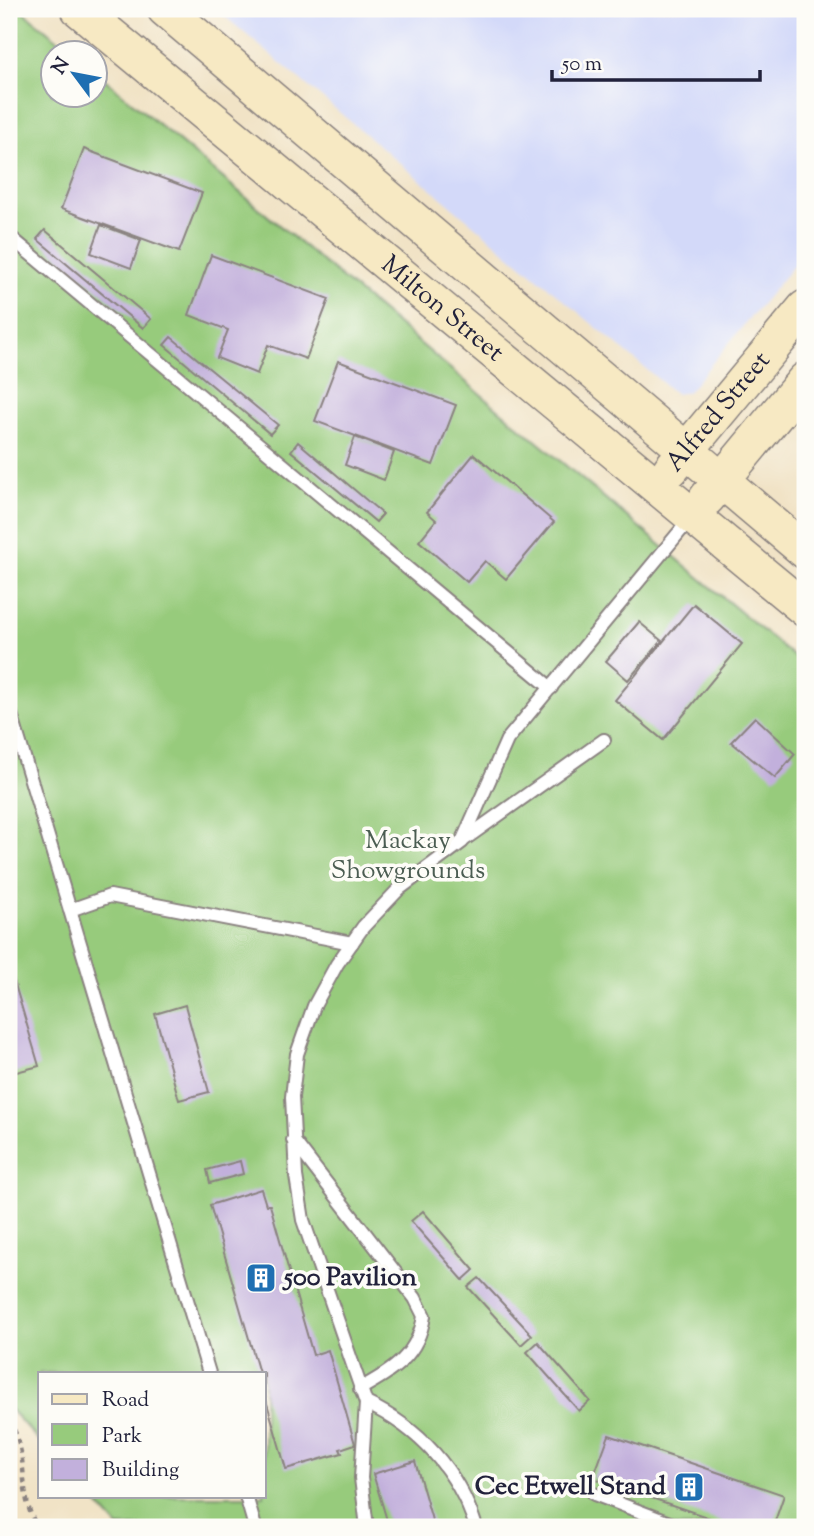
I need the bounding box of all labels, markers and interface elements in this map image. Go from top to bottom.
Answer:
north arrow [38,38,108,108]
scale bar [552,38,760,82]
text: 50 m [561,50,602,80]
text: N [46,53,77,80]
street label: Milton Street [373,247,512,371]
street label: Alfred Street [657,344,780,480]
park label: Mackay Showgrounds [331,823,485,890]
place label: 500 Pavilion [282,1260,418,1297]
building icon: 500 Pavilion [244,1261,278,1295]
legend [38,1372,266,1498]
text: Road [102,1386,149,1416]
text: Park [102,1422,143,1452]
text: Building [102,1456,179,1486]
place label: Cec Etwell Stand [475,1469,666,1506]
building icon: Cec Etwell Stand [672,1470,706,1504]

